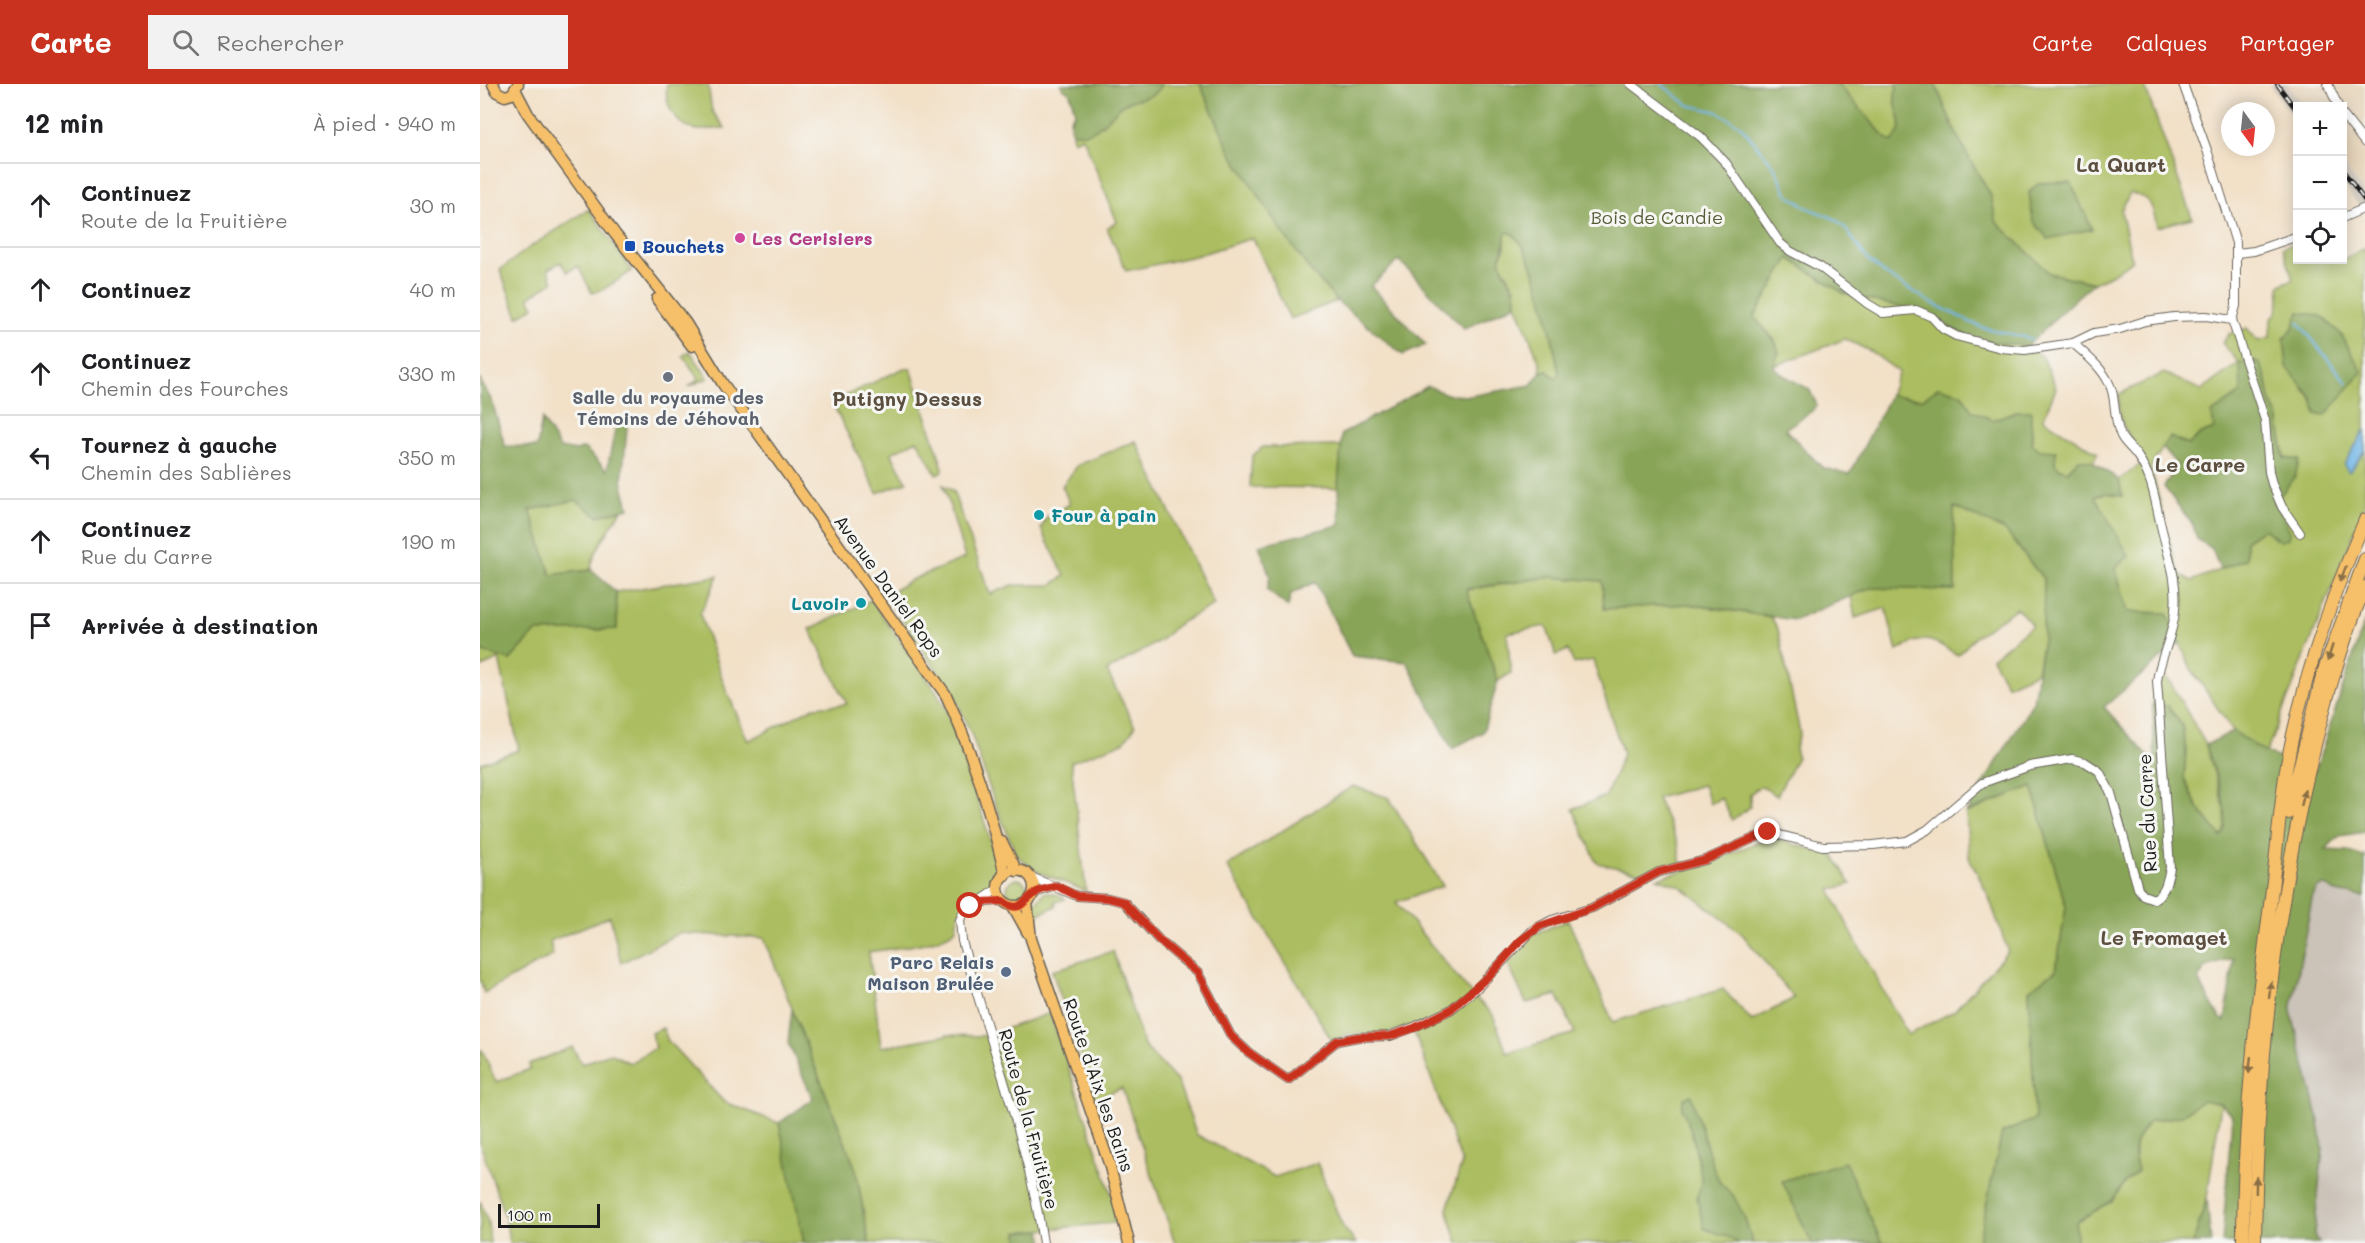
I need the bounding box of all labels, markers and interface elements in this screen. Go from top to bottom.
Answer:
search box [148,15,568,69]
text: Carte [30,24,112,60]
icon: search [169,26,202,59]
text: Rechercher [217,28,344,57]
text: Carte [2032,29,2093,56]
text: Calques [2126,29,2208,56]
text: Partager [2241,29,2335,56]
north arrow [2221,102,2275,156]
map controls [2293,102,2347,264]
button: + [2293,102,2347,156]
text: 12 min [24,106,104,140]
text: À pied · 940 m [312,110,456,136]
district label: La Quart [2076,151,2166,177]
button: − [2293,156,2347,210]
text: Continuez [81,178,191,207]
icon: ahead [24,189,57,222]
text: 30 m [410,192,456,218]
park label: Bois de Candie [1591,205,1723,229]
text: Route de la Fruitière [81,207,288,233]
button: locate [2293,210,2347,264]
place label: Les Cerisiers [752,226,873,250]
marker: Les Cerisiers [733,231,747,245]
place label: Bouchets [642,234,724,258]
marker: Bouchets [623,239,637,253]
icon: ahead [24,273,57,306]
text: Continuez [81,275,191,304]
text: 40 m [410,276,456,302]
text: Continuez [81,346,191,375]
icon: ahead [24,357,57,390]
text: 330 m [398,360,456,386]
marker: Salle du royaume des Témoins de Jéhovah [661,370,675,384]
text: Chemin des Fourches [81,375,289,401]
place label: Salle du royaume des Témoins de Jéhovah [572,385,764,430]
district label: Putigny Dessus [832,385,982,411]
text: Tournez à gauche [81,430,277,459]
icon: left [24,441,57,474]
text: 350 m [398,444,456,470]
district label: Le Carre [2155,451,2245,477]
text: Chemin des Sablières [81,459,292,485]
place label: Four à pain [1051,503,1156,527]
marker: Four à pain [1032,508,1046,522]
street label: Avenue Daniel Rops [829,510,949,662]
text: Continuez [81,514,191,543]
icon: ahead [24,525,57,558]
text: 190 m [401,528,456,554]
text: Rue du Carre [81,543,213,569]
one-way arrow [2338,565,2348,583]
place label: Lavoir [791,591,849,615]
marker: Lavoir [854,596,868,610]
icon: arrive [24,609,57,642]
text: Arrivée à destination [81,611,318,640]
one-way arrow [2325,644,2334,662]
street label: Rue du Carre [2132,753,2162,873]
one-way arrow [2298,789,2308,807]
route end [1754,818,1780,844]
route start [956,892,982,918]
district label: Le Fromaget [2101,924,2228,950]
place label: Parc Relais Maison Brulée [867,950,994,995]
marker: Parc Relais Maison Brulée [999,965,1013,979]
one-way arrow [2265,981,2275,1000]
street label: Route d'Aix les Bains [1058,995,1140,1175]
street label: Route de la Fruitière [993,1026,1065,1212]
one-way arrow [2245,1056,2255,1075]
one-way arrow [2251,1175,2261,1194]
scale bar [498,1201,600,1228]
text: 100 m [507,1204,552,1225]

